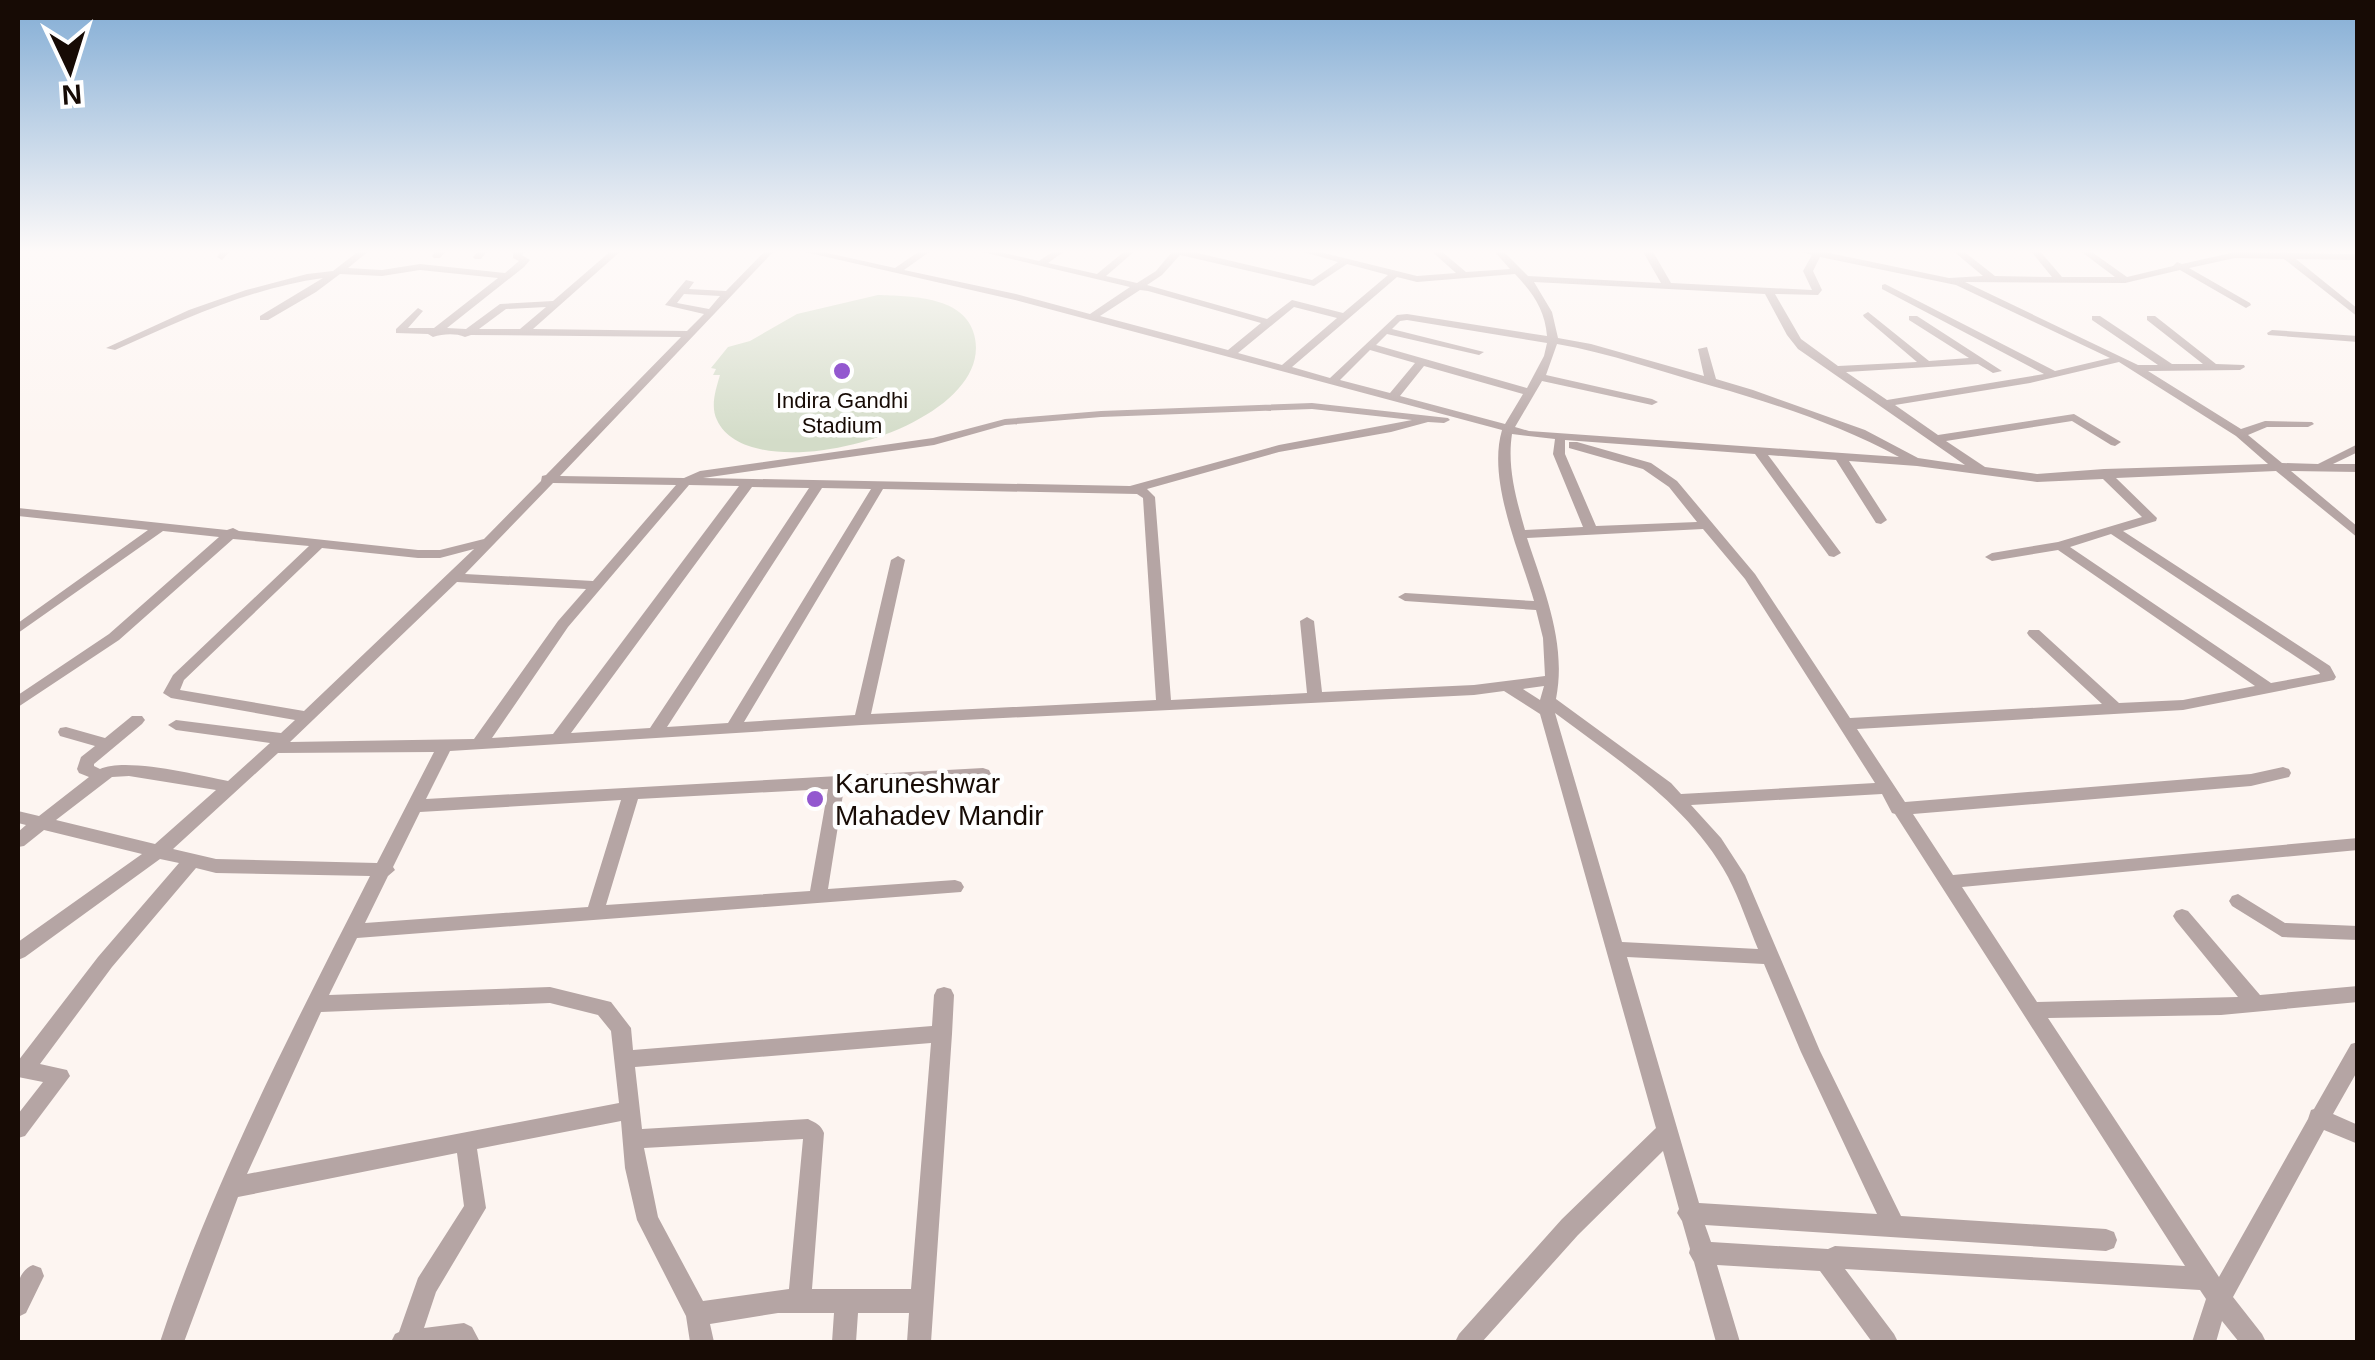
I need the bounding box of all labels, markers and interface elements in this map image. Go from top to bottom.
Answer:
north arrow [20,20,120,120]
text: N [61,78,83,111]
marker: Indira Gandhi Stadium [831,360,853,382]
place label: Indira Gandhi Stadium [776,388,908,438]
place label: Karuneshwar Mahadev Mandir [835,768,1044,831]
marker: Karuneshwar Mahadev Mandir [804,788,826,810]

